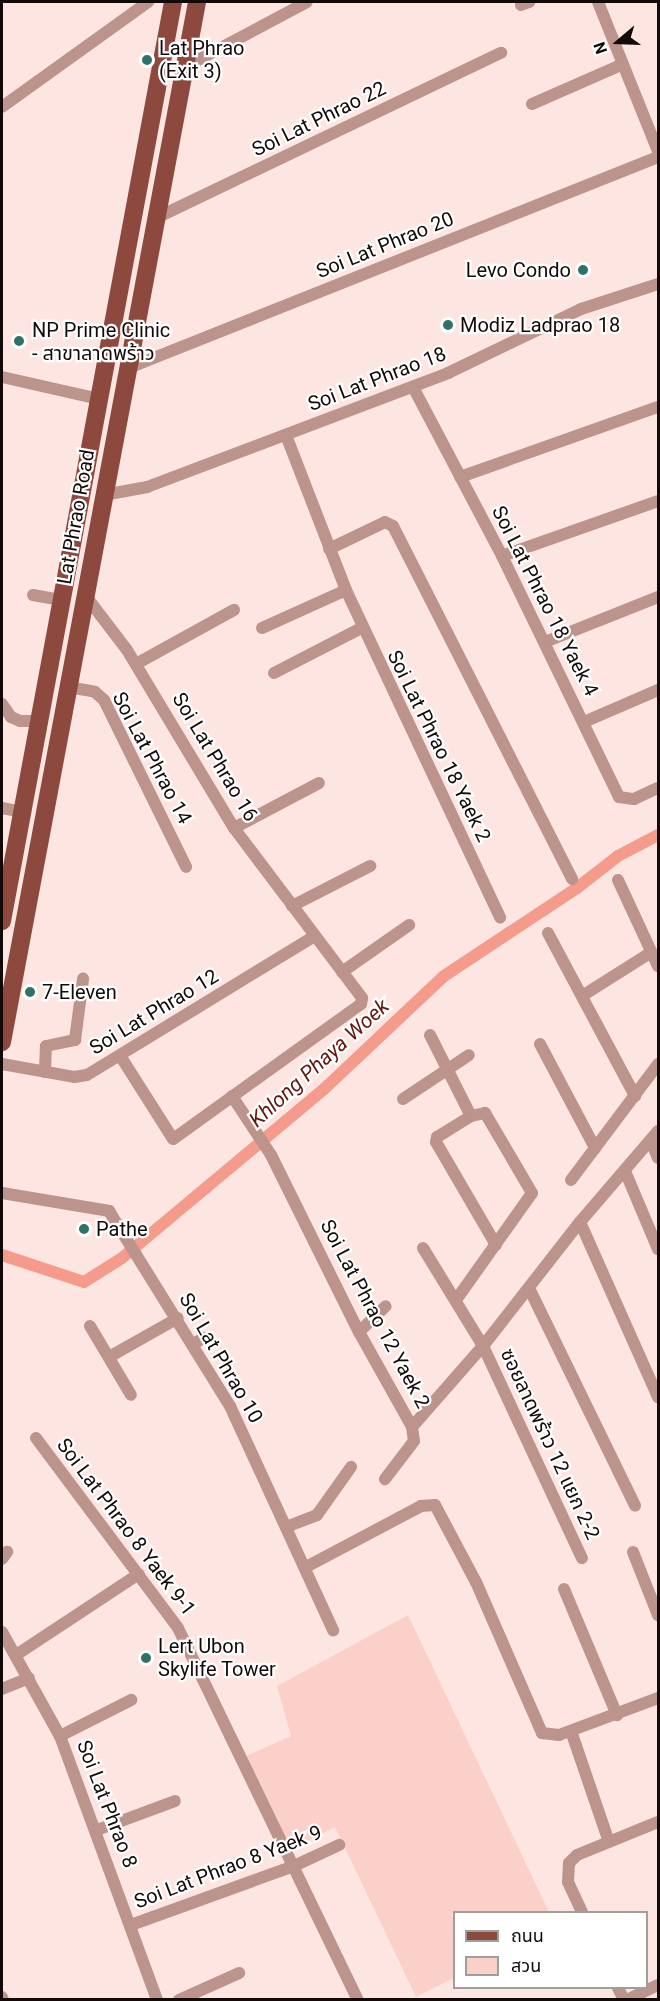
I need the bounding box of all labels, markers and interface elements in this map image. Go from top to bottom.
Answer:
north arrow [588,12,648,72]
place label: Lat Phrao (Exit 3) [159,36,244,83]
text: N [590,40,611,56]
marker: Lat Phrao (Exit 3) [140,53,154,67]
street label: Soi Lat Phrao 22 [248,76,390,162]
street label: Soi Lat Phrao 20 [313,207,457,283]
place label: Levo Condo [466,258,571,282]
marker: Levo Condo [576,263,590,277]
place label: Modiz Ladprao 18 [460,313,620,337]
place label: NP Prime Clinic - สาขาลาดพร้าว [32,318,170,365]
marker: Modiz Ladprao 18 [441,318,455,332]
marker: NP Prime Clinic - สาขาลาดพร้าว [10,332,28,350]
street label: Soi Lat Phrao 18 [305,342,449,416]
street label: Lat Phrao Road [52,448,100,586]
street label: Soi Lat Phrao 18 Yaek 4 [487,502,603,700]
street label: Soi Lat Phrao 18 Yaek 2 [382,646,496,846]
street label: Soi Lat Phrao 14 [107,688,197,828]
street label: Soi Lat Phrao 16 [167,688,263,826]
street label: Soi Lat Phrao 12 [85,964,223,1060]
place label: 7-Eleven [42,980,117,1004]
marker: 7-Eleven [23,985,37,999]
water label: Khlong Phaya Woek [244,994,394,1132]
street label: Soi Lat Phrao 12 Yaek 2 [315,1216,435,1412]
place label: Pathe [96,1217,148,1241]
marker: Pathe [77,1222,91,1236]
street label: Soi Lat Phrao 10 [174,1289,268,1427]
street label: ซอยลาดพร้าว 12 แยก 2-2 [495,1345,605,1543]
street label: Soi Lat Phrao 8 Yaek 9-1 [52,1434,200,1620]
place label: Lert Ubon Skylife Tower [158,1634,276,1681]
marker: Lert Ubon Skylife Tower [139,1651,153,1665]
street label: Soi Lat Phrao 8 [72,1737,142,1871]
street label: Soi Lat Phrao 8 Yaek 9 [131,1820,325,1914]
legend [453,1911,648,1989]
text: ถนน [511,1925,544,1946]
text: สวน [511,1955,541,1976]

